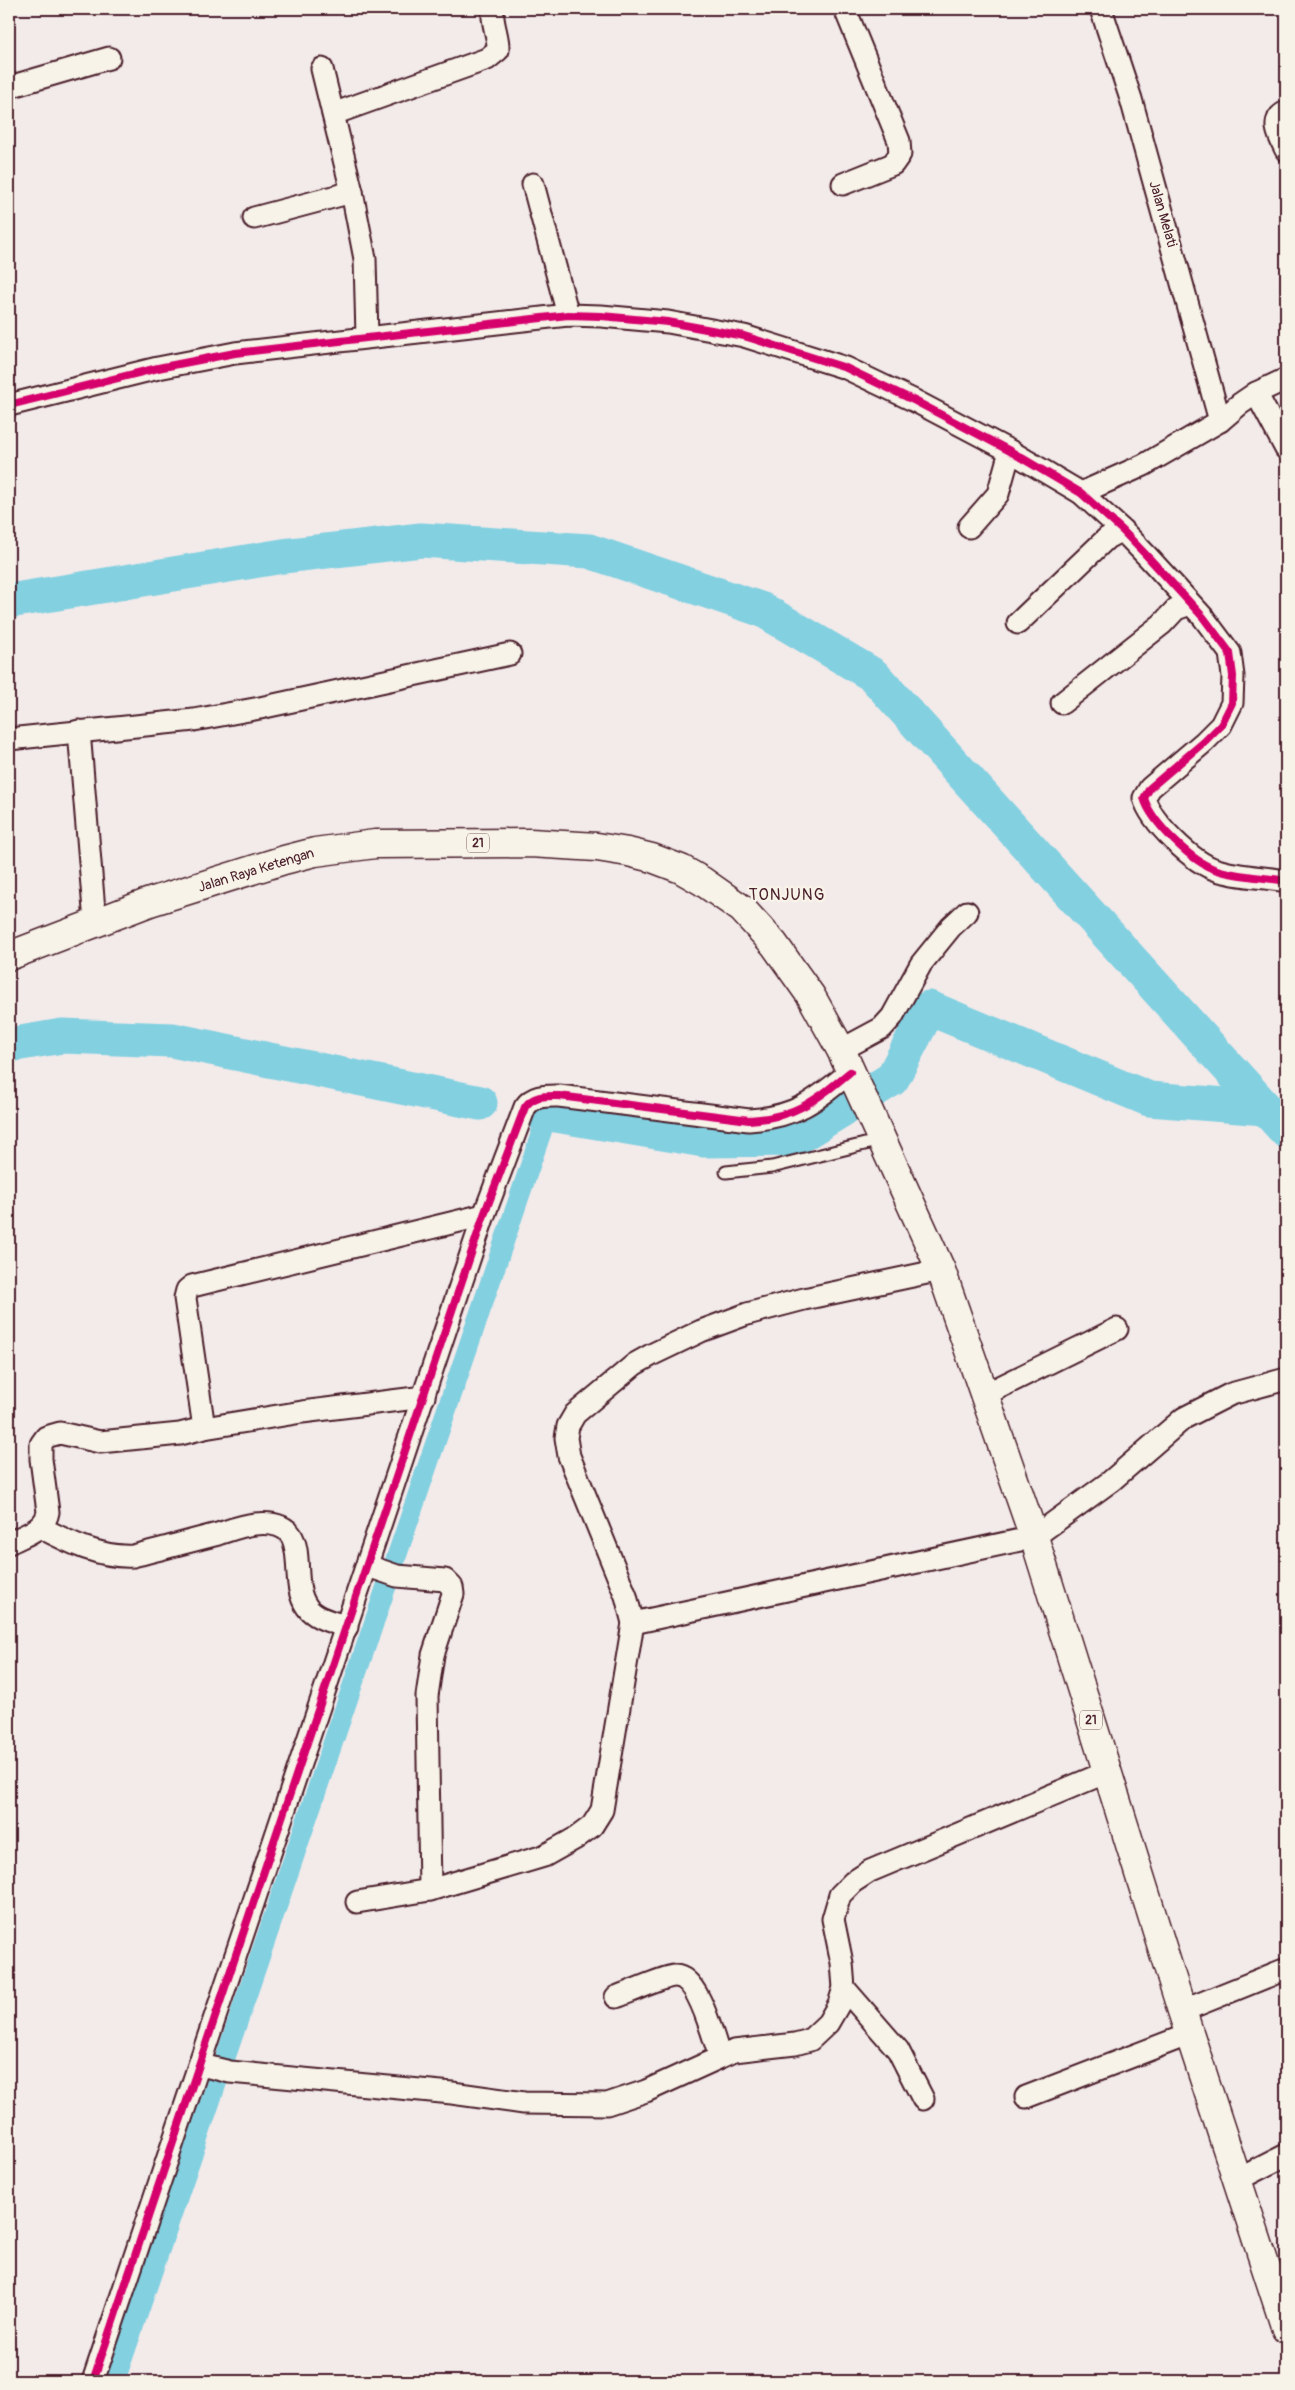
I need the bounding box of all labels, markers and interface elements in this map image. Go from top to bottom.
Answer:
street label: Jalan Melati [1145,179,1181,250]
road number: 21 [467,834,489,852]
street label: Jalan Raya Ketengan [196,844,316,896]
district label: TONJUNG [749,885,825,905]
road number: 21 [1080,1710,1102,1730]

